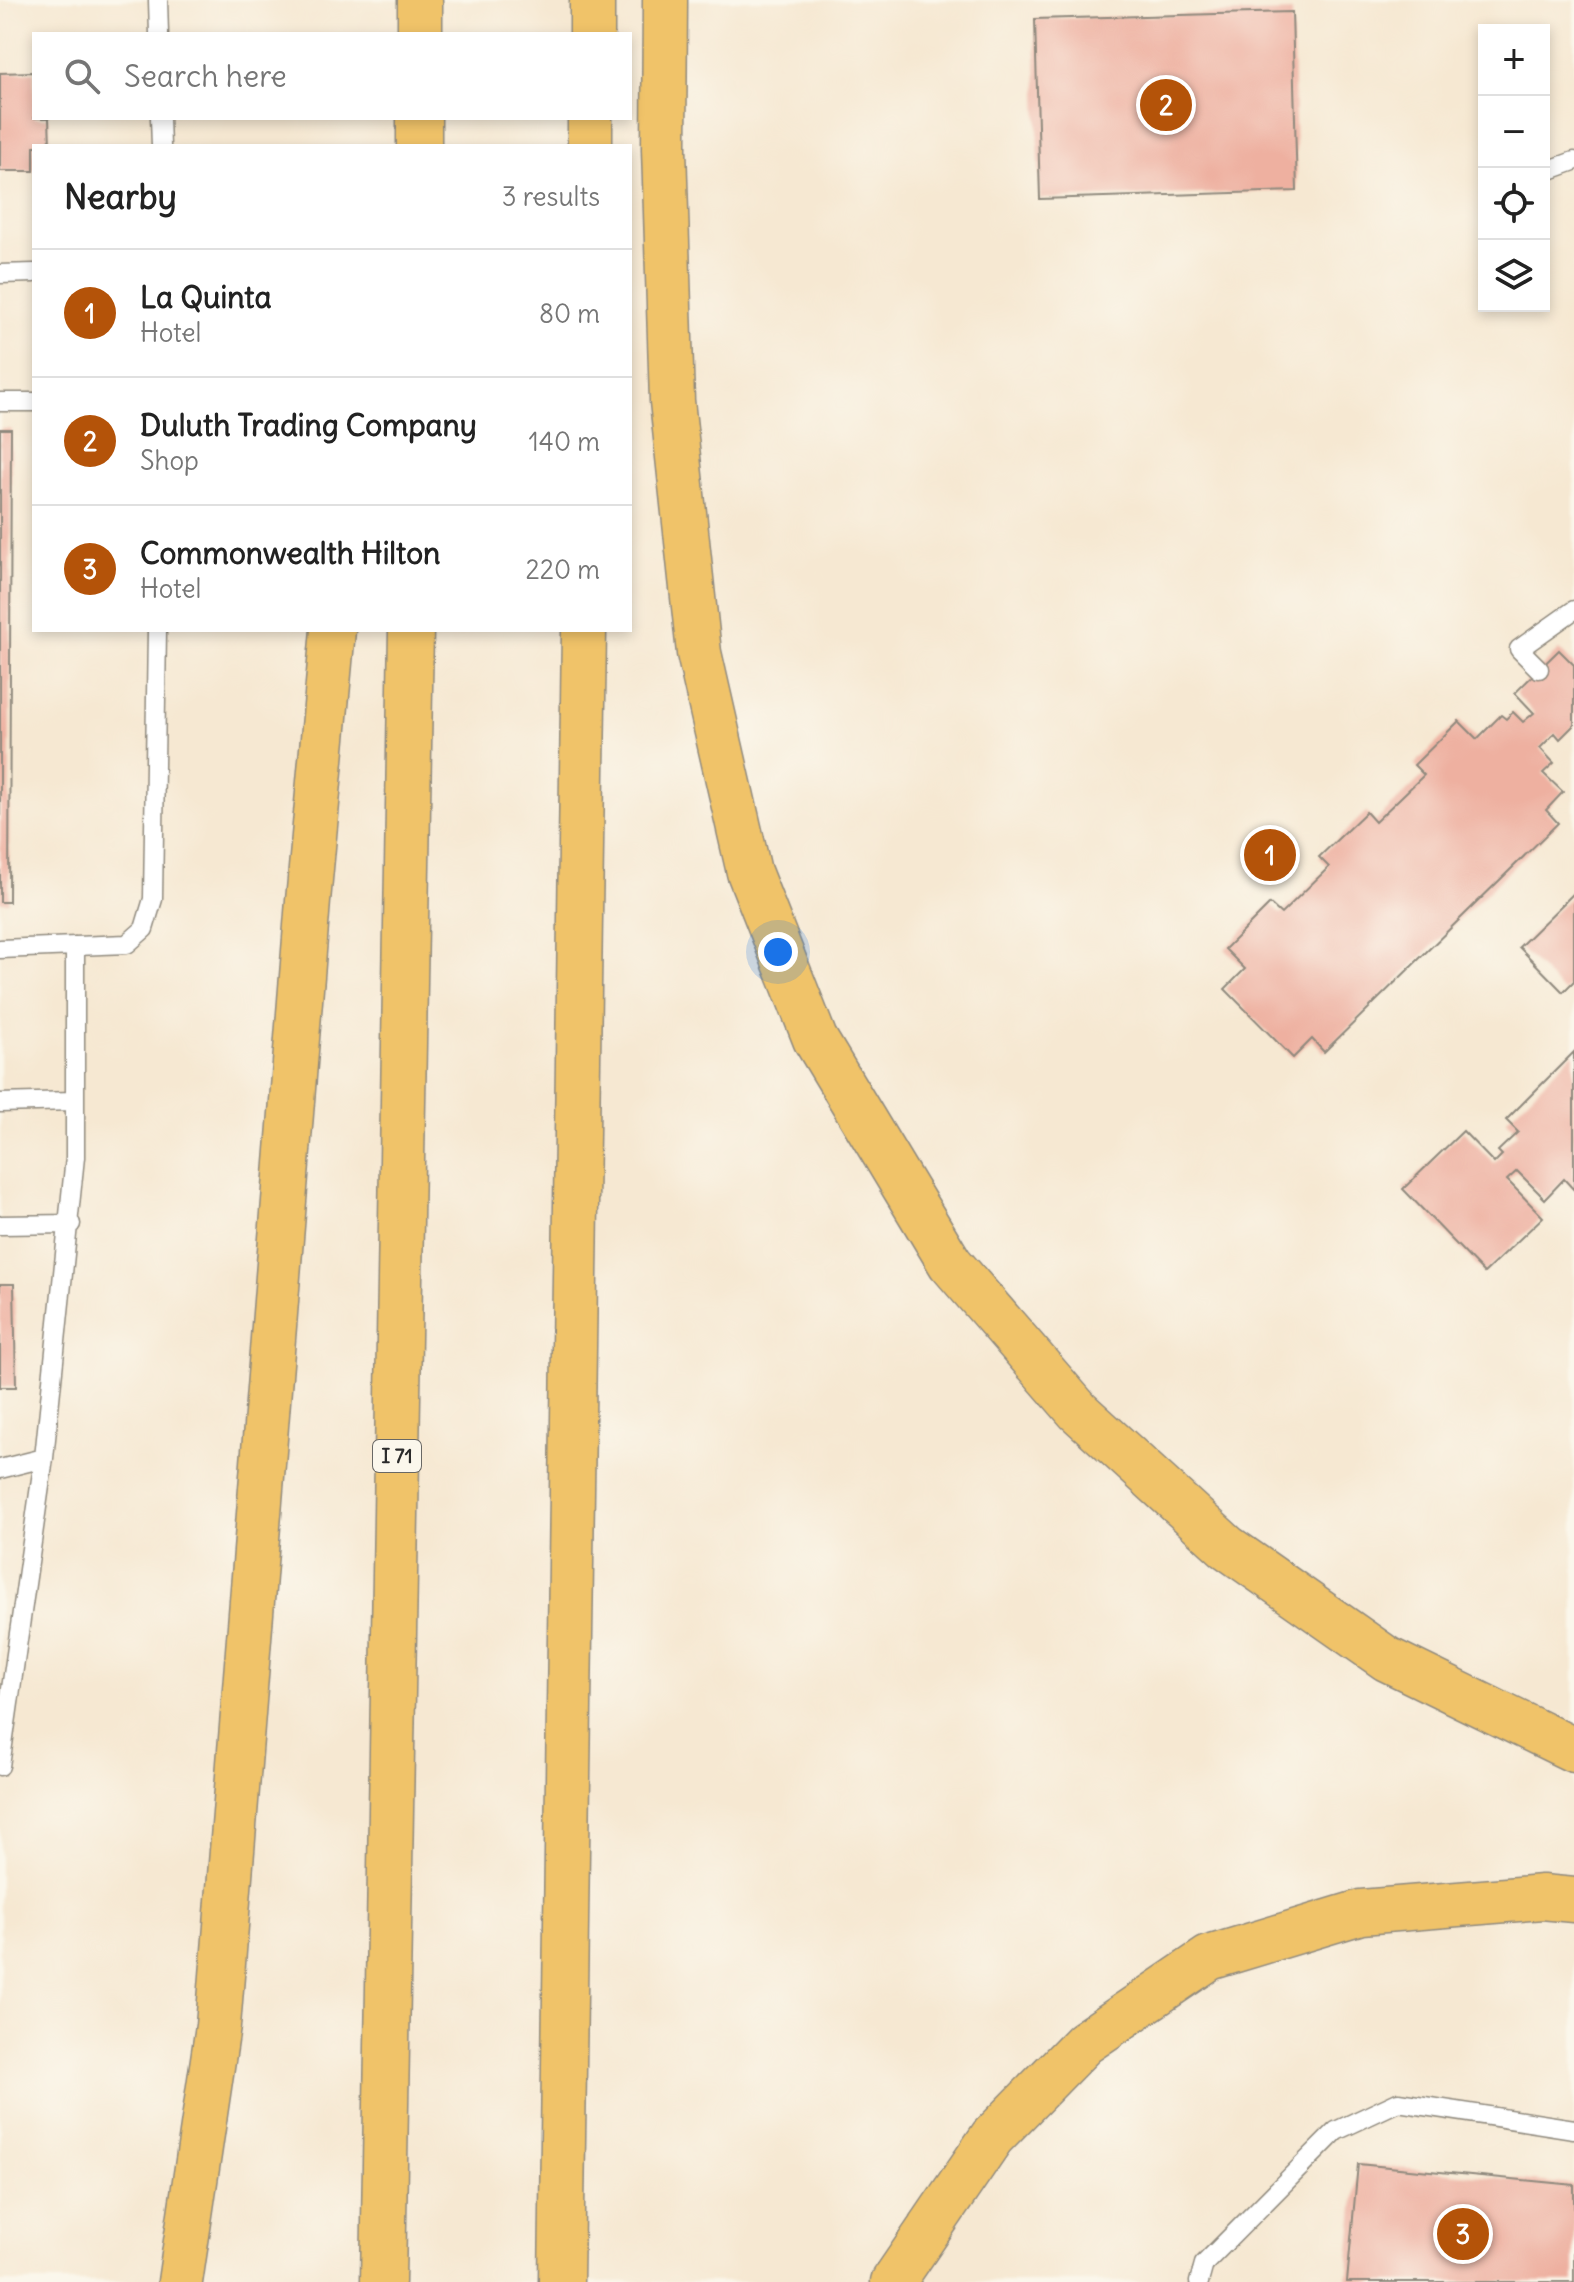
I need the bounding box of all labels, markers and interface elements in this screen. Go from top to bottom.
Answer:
map controls [1478,24,1550,312]
button: + [1478,24,1550,96]
search box [32,32,632,120]
icon: search [60,54,104,98]
text: Search here [124,57,287,95]
pin: 2 [1140,75,1192,135]
button: − [1478,96,1550,168]
button: locate [1478,168,1550,240]
text: Nearby [64,175,177,218]
text: 3 results [502,180,600,213]
button: layers [1478,240,1550,312]
text: La Quinta [140,278,272,316]
text: 1 [85,297,95,330]
text: 80 m [539,297,600,330]
text: Hotel [140,316,201,349]
text: Duluth Trading Company [140,406,477,444]
text: 2 [83,425,97,458]
text: 140 m [529,425,600,458]
text: Shop [140,444,199,477]
text: Commonwealth Hilton [140,534,440,572]
text: 3 [83,553,97,586]
text: 220 m [525,553,600,586]
text: Hotel [140,572,201,605]
pin: 1 [1244,825,1296,885]
your location [758,932,798,972]
road number: I 71 [373,1440,421,1472]
pin: 3 [1437,2204,1489,2264]

